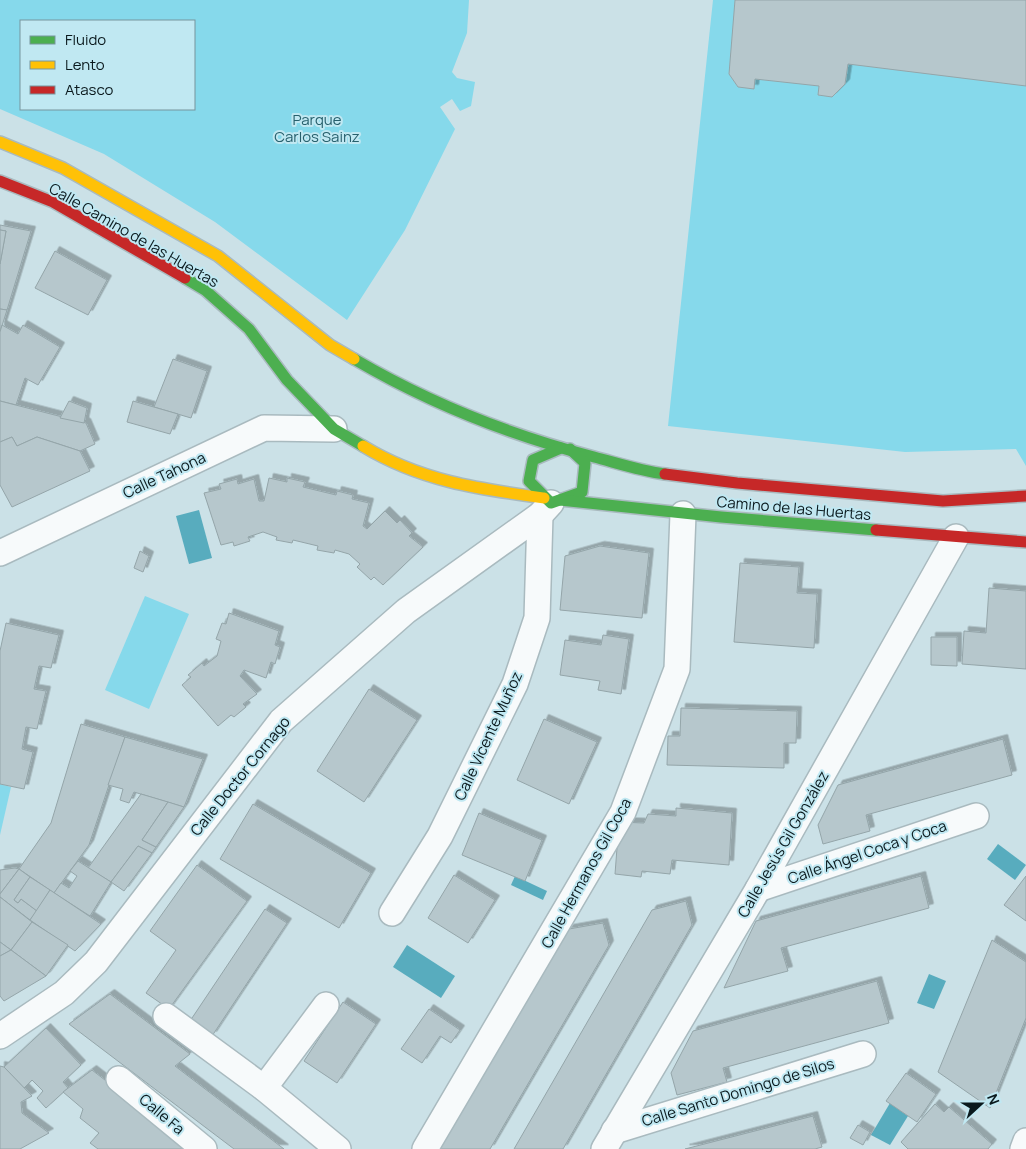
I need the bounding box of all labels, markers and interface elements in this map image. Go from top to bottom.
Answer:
legend [20,20,195,110]
text: Fluido [65,29,106,50]
text: Lento [65,54,105,75]
text: Atasco [65,79,113,100]
park label: Parque Carlos Sainz [274,109,360,147]
street label: Calle Camino de las Huertas [45,178,223,292]
street label: Calle Tahona [119,447,209,503]
street label: Camino de las Huertas [716,491,872,525]
street label: Calle Vicente Muñoz [449,668,527,804]
street label: Calle Doctor Cornago [185,712,295,840]
street label: Calle Jesús Gil González [732,767,834,921]
street label: Calle Hermanos Gil Coca [536,794,636,952]
street label: Calle Ángel Coca y Coca [785,815,949,889]
street label: Calle Santo Domingo de Silos [639,1053,837,1131]
north arrow [956,1079,1006,1129]
street label: Calle Fa [135,1089,189,1139]
text: N [983,1091,1004,1107]

